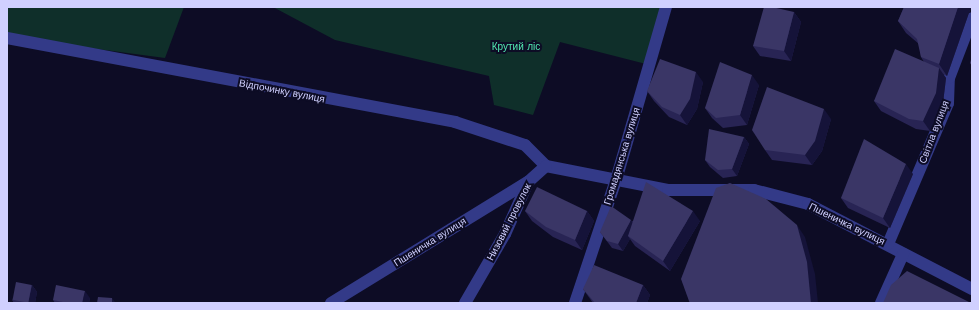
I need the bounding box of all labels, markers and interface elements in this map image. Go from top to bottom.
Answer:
park label: Крутий ліс [492,41,540,53]
street label: Відпочинку вулиця [238,77,326,105]
street label: Світла вулиця [917,99,951,165]
street label: Громадянська вулиця [601,106,643,206]
street label: Низовий провулок [484,181,534,263]
street label: Пшеничка вулиця [807,200,887,248]
street label: Пшеничка вулиця [392,215,468,269]

